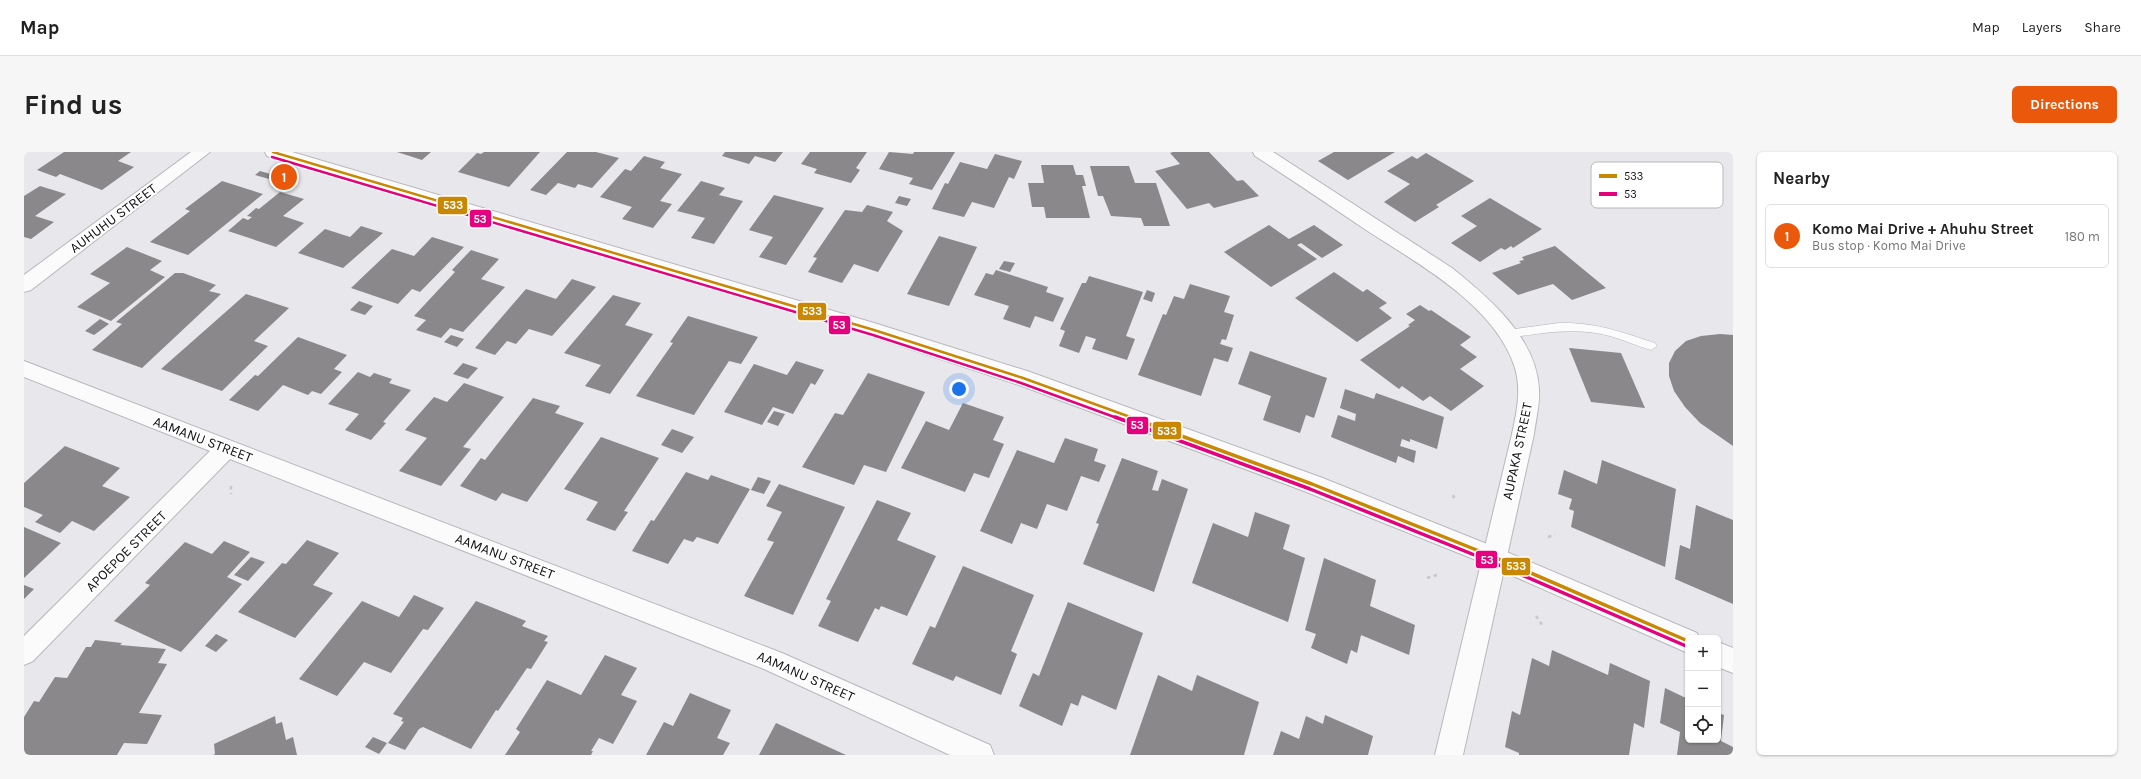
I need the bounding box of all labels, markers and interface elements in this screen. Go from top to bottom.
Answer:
text: Map [20,17,59,39]
text: Map [1972,19,2000,36]
text: Layers [2022,19,2062,36]
text: Share [2084,19,2121,36]
button: Directions [2012,86,2117,123]
text: Find us [24,88,123,121]
pin: 1 [271,162,297,192]
legend [1591,162,1723,208]
text: Nearby [1773,168,1830,188]
text: 533 [1624,170,1643,183]
street label: AUHUHU STREET [67,180,160,257]
text: 53 [1624,188,1637,201]
line badge: 533 [437,196,468,215]
text: 533 [443,199,463,212]
line badge: 53 [469,209,492,228]
text: 53 [473,213,487,226]
text: Komo Mai Drive + Ahuhu Street [1812,220,2034,238]
text: 1 [1785,229,1789,244]
text: 180 m [2065,229,2100,244]
text: Bus stop · Komo Mai Drive [1812,238,1966,253]
line badge: 533 [797,302,827,321]
text: 533 [802,305,822,318]
line badge: 53 [828,315,851,335]
text: 53 [832,319,846,332]
your location [949,379,969,399]
street label: AUPAKA STREET [1499,401,1536,501]
street label: AAMANU STREET [151,413,255,466]
line badge: 53 [1126,416,1149,435]
text: 53 [1130,419,1144,432]
line badge: 533 [1152,421,1182,440]
text: 533 [1157,425,1177,438]
street label: APOEPOE STREET [82,507,170,595]
street label: AAMANU STREET [453,530,557,583]
line badge: 53 [1475,550,1498,569]
text: 53 [1480,554,1494,567]
line badge: 533 [1501,557,1531,576]
text: 533 [1506,560,1526,573]
map controls [1685,635,1721,743]
button: + [1685,635,1721,671]
street label: AAMANU STREET [754,647,857,706]
button: − [1685,671,1721,707]
button: locate [1685,707,1721,743]

